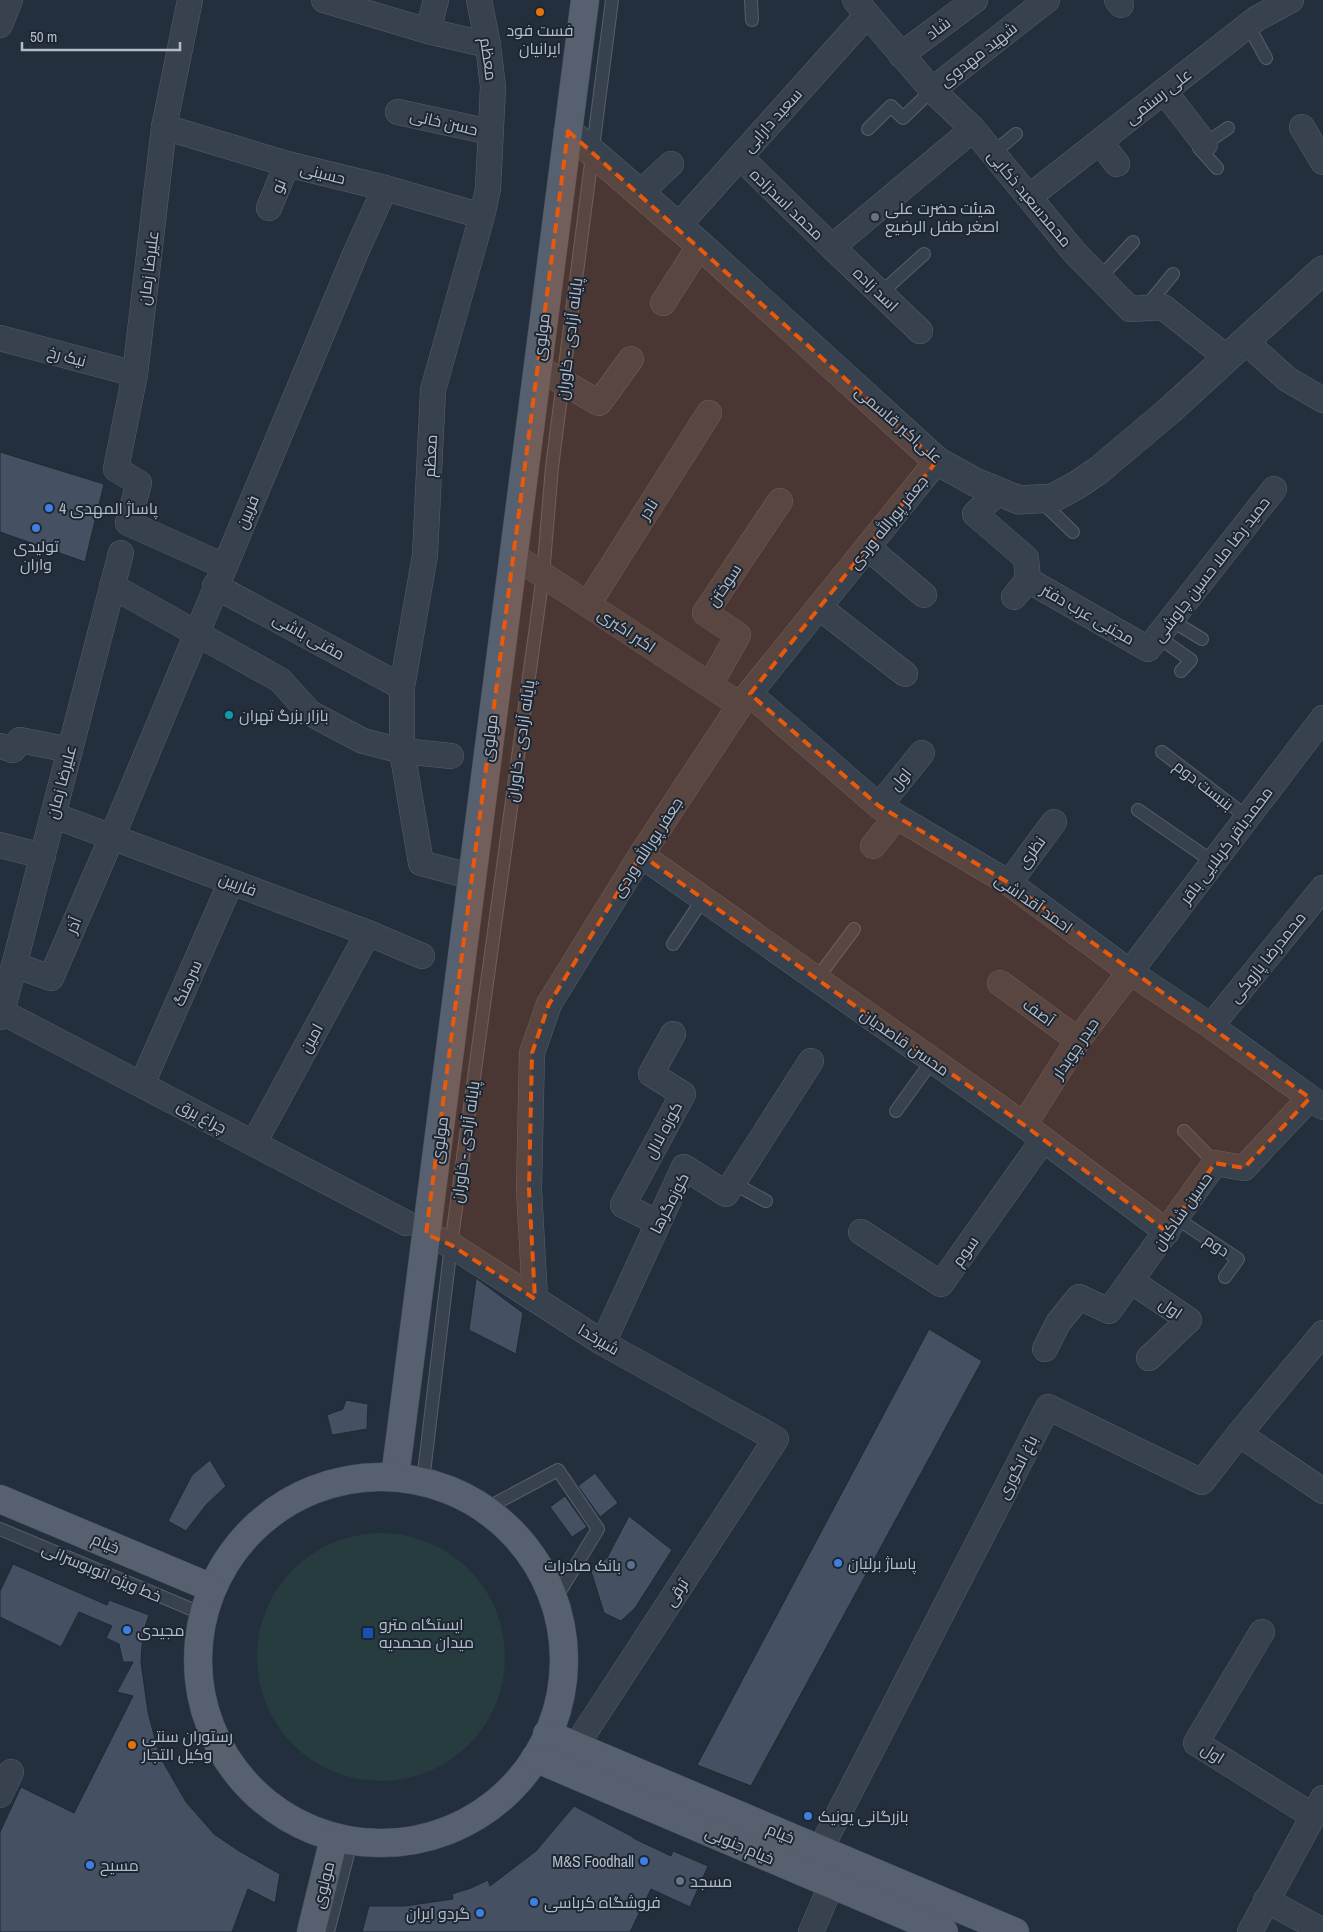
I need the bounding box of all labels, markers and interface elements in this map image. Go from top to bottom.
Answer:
marker: فست فود ایرانیان [534,6,546,18]
street label: شاد [921,11,955,45]
street label: شهید مهدوی [935,17,1021,91]
place label: فست فود ایرانیان [507,19,573,59]
scale bar [22,20,180,52]
text: 50 m [30,26,57,47]
street label: معظم [474,36,503,82]
street label: علی رستمی [1120,63,1196,129]
street label: سعید دارابی [737,83,807,157]
street label: حسن خانی [408,103,480,141]
street label: محمدسعید ذکایی [983,145,1077,251]
street label: حسینی [298,157,348,189]
street label: محمد اسدزاده [745,163,829,245]
street label: نو [265,175,291,197]
place label: هیئت حضرت علی اصغر طفل الرضیع [885,197,999,238]
marker: هیئت حضرت علی اصغر طفل الرضیع [869,211,881,223]
street label: علیرضا زمان [132,229,164,307]
street label: اسد زاده [848,262,904,316]
street label: پایانه آزادی - خاوران [551,276,589,402]
street label: مولوی [527,312,555,362]
street label: نیک رخ [45,340,89,373]
street label: علی‌اکبر قاسمی [851,380,947,468]
street label: معظم [418,434,443,478]
street label: جعفر پورالله وردی [843,470,934,574]
street label: فربین [230,492,264,532]
street label: حمید رضا ملا حسین چاوشی [1147,492,1276,647]
street label: نادر [633,494,663,525]
place label: پاساژ المهدی 4 [59,497,158,520]
marker: پاساژ المهدی 4 [43,502,55,514]
marker: تولیدی واران [30,522,42,534]
place label: تولیدی واران [13,535,59,575]
street label: سوختن [702,559,746,611]
street label: مجتبی عرب دفتر [1036,578,1139,650]
street label: اکبر اکبری [594,603,660,657]
street label: مقنی باشی [269,607,349,665]
street label: پایانه آزادی - خاوران [501,678,541,804]
place label: بازار بزرگ تهران [239,704,328,726]
marker: بازار بزرگ تهران [223,709,235,721]
street label: مولوی [475,713,503,763]
street label: علیرضا زمان [41,743,81,821]
street label: بنبست دوم [1169,755,1239,816]
street label: اول [884,763,916,795]
street label: محمدباقر کربلایی باقر [1174,782,1277,909]
street label: جعفر پورالله وردی [606,793,688,902]
street label: نظری [1012,831,1050,873]
street label: فاربین [216,867,260,901]
street label: احمد آقداشی [991,868,1077,938]
street label: محمدرضا پازوکی [1224,907,1311,1008]
street label: آذر [59,913,87,938]
street label: سرهنگ [167,956,207,1010]
street label: آصف [1019,993,1060,1031]
street label: محسن قاصدیان [856,1003,954,1081]
street label: حیدر چوبدار [1046,1013,1104,1084]
street label: امین [294,1019,328,1057]
street label: پایانه آزادی - خاوران [446,1079,486,1205]
street label: چراغ برق [173,1094,231,1139]
street label: کوزه لاال [639,1098,687,1162]
street label: مولوی [425,1115,453,1165]
street label: حسین شاکیان [1147,1168,1217,1254]
street label: کوزه‌گرها [644,1169,694,1237]
street label: دوم [1199,1228,1234,1262]
street label: سوم [947,1231,984,1271]
street label: اول [1155,1292,1187,1324]
street label: شیرخدا [574,1318,624,1360]
street label: باغ انگوری [991,1431,1043,1503]
street label: خیام [88,1527,123,1560]
street label: خط ویژه اتوبوسرانی [39,1537,165,1607]
place label: پاساژ برلیان [848,1552,917,1575]
place label: بانک صادرات [544,1554,621,1576]
marker: پاساژ برلیان [832,1557,844,1569]
marker: بانک صادرات [625,1559,637,1571]
street label: ترقی [659,1573,694,1610]
place label: ایستگاه مترو میدان محمدیه [379,1613,474,1653]
place label: مجیدی [137,1619,185,1641]
marker: مجیدی [121,1624,133,1636]
marker: ایستگاه مترو میدان محمدیه [361,1626,375,1640]
place label: رستوران سنتی وکیل التجار [141,1725,233,1765]
street label: اول [1197,1737,1229,1769]
marker: رستوران سنتی وکیل التجار [126,1739,138,1751]
place label: بازرگانی یونیک [818,1805,909,1827]
marker: بازرگانی یونیک [802,1810,814,1822]
street label: خیام [763,1817,798,1850]
street label: خیام جنوبی [702,1821,778,1870]
place label: M&S Foodhall [552,1850,634,1872]
place label: مسیح [100,1854,139,1877]
marker: M&S Foodhall [638,1855,650,1867]
marker: مسیح [84,1859,96,1871]
street label: مولوی [307,1859,339,1911]
place label: مسجد [690,1870,732,1892]
marker: مسجد [674,1875,686,1887]
place label: فروشگاه کرباسی [544,1891,661,1913]
marker: فروشگاه کرباسی [528,1896,540,1908]
place label: گردو ایران [406,1902,470,1924]
marker: گردو ایران [474,1907,486,1919]

